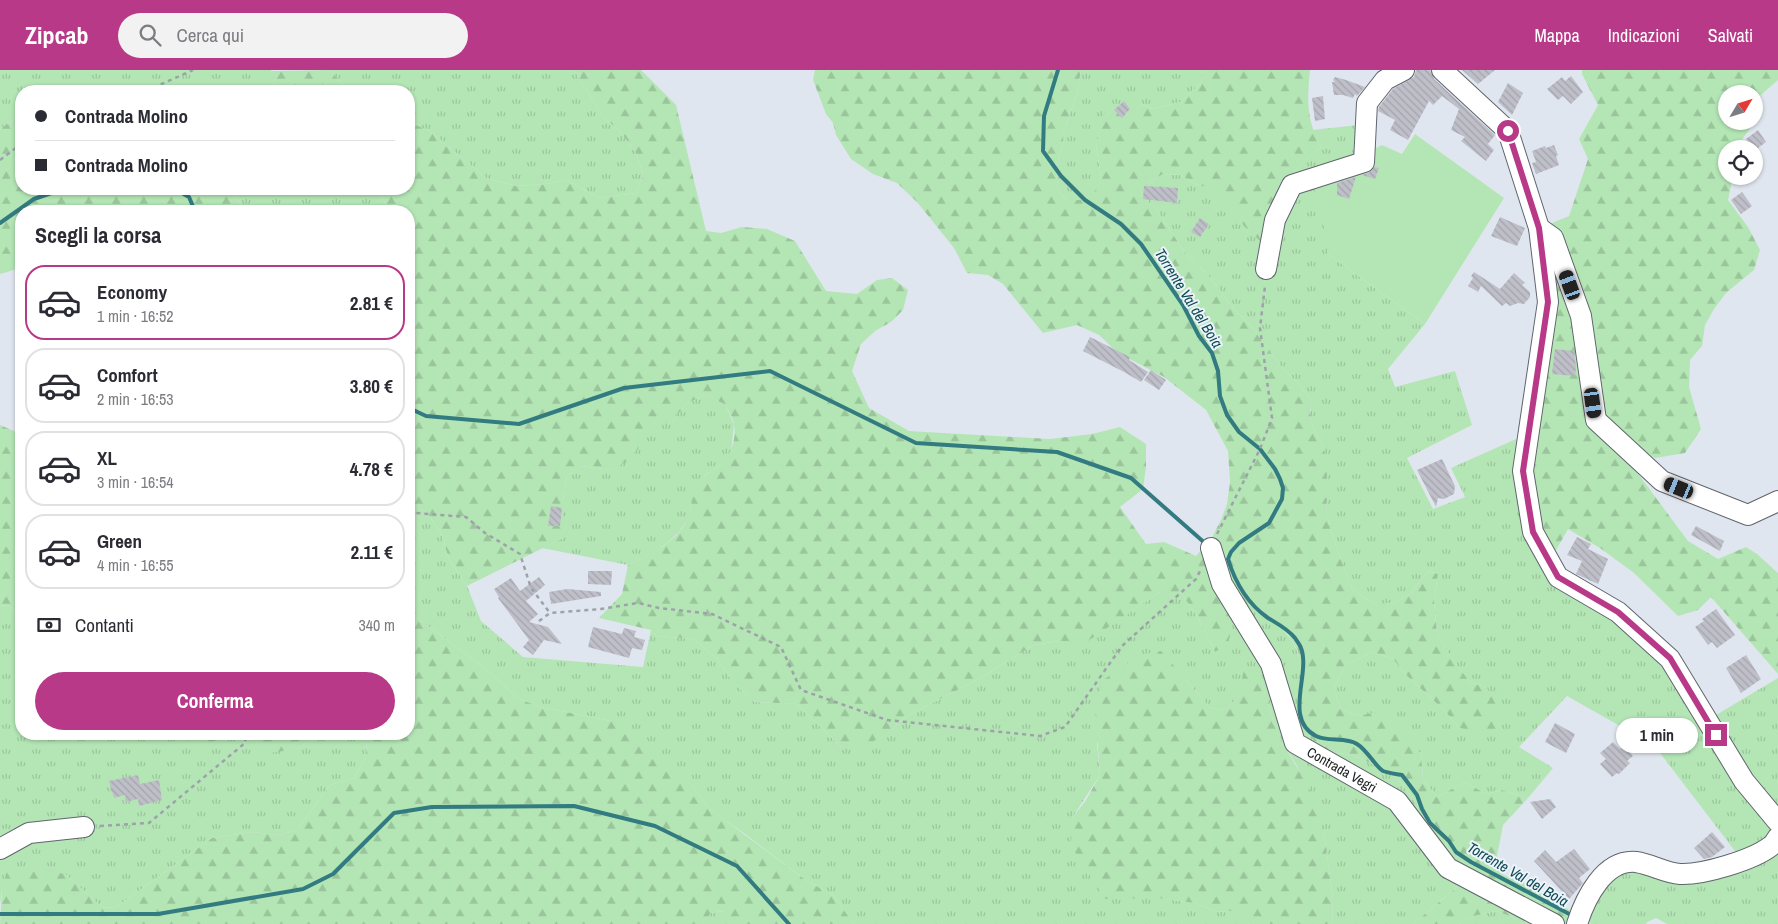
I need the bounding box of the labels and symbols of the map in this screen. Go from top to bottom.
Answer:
north arrow [1718,85,1762,130]
route start [1497,120,1519,142]
water label: Torrente Val del Boia [1150,244,1228,352]
car [1557,268,1582,302]
car [1583,387,1602,419]
car [1662,475,1695,501]
callout: 1 min [1616,718,1698,752]
route end [1705,724,1727,746]
street label: Contrada Vegri [1304,743,1380,797]
water label: Torrente Val del Boia [1464,837,1573,912]

